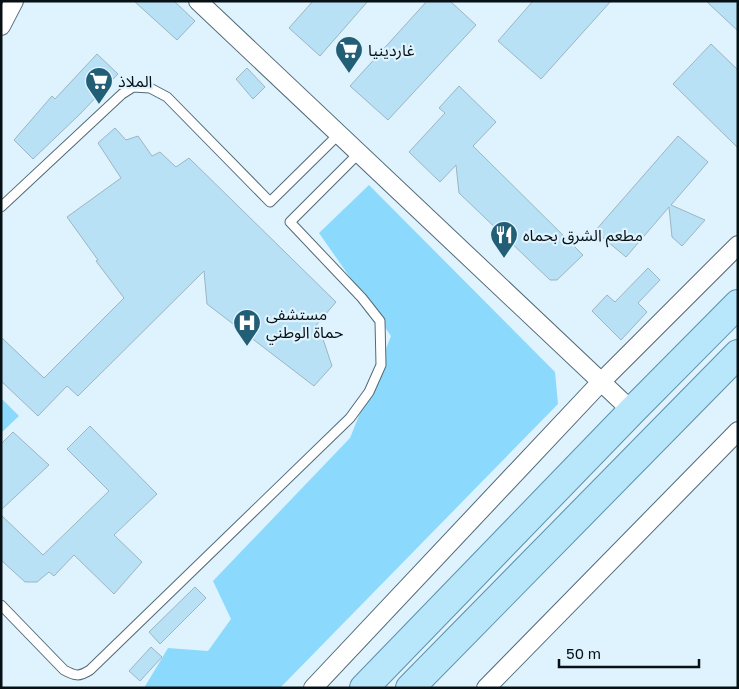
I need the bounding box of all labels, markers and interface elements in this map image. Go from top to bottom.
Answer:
supermarket icon: غاردينيا [334,35,364,74]
place label: غاردينيا [368,40,415,60]
supermarket icon: الملاذ [84,66,114,105]
place label: الملاذ [118,71,152,91]
restaurant icon: مطعم الشرق بحماه [489,220,519,259]
place label: مطعم الشرق بحماه [523,225,643,248]
place label: مستشفى حماة الوطني [266,304,343,345]
hospital icon: مستشفى حماة الوطني [232,308,262,347]
scale bar [559,636,699,668]
text: 50 m [566,644,601,662]

